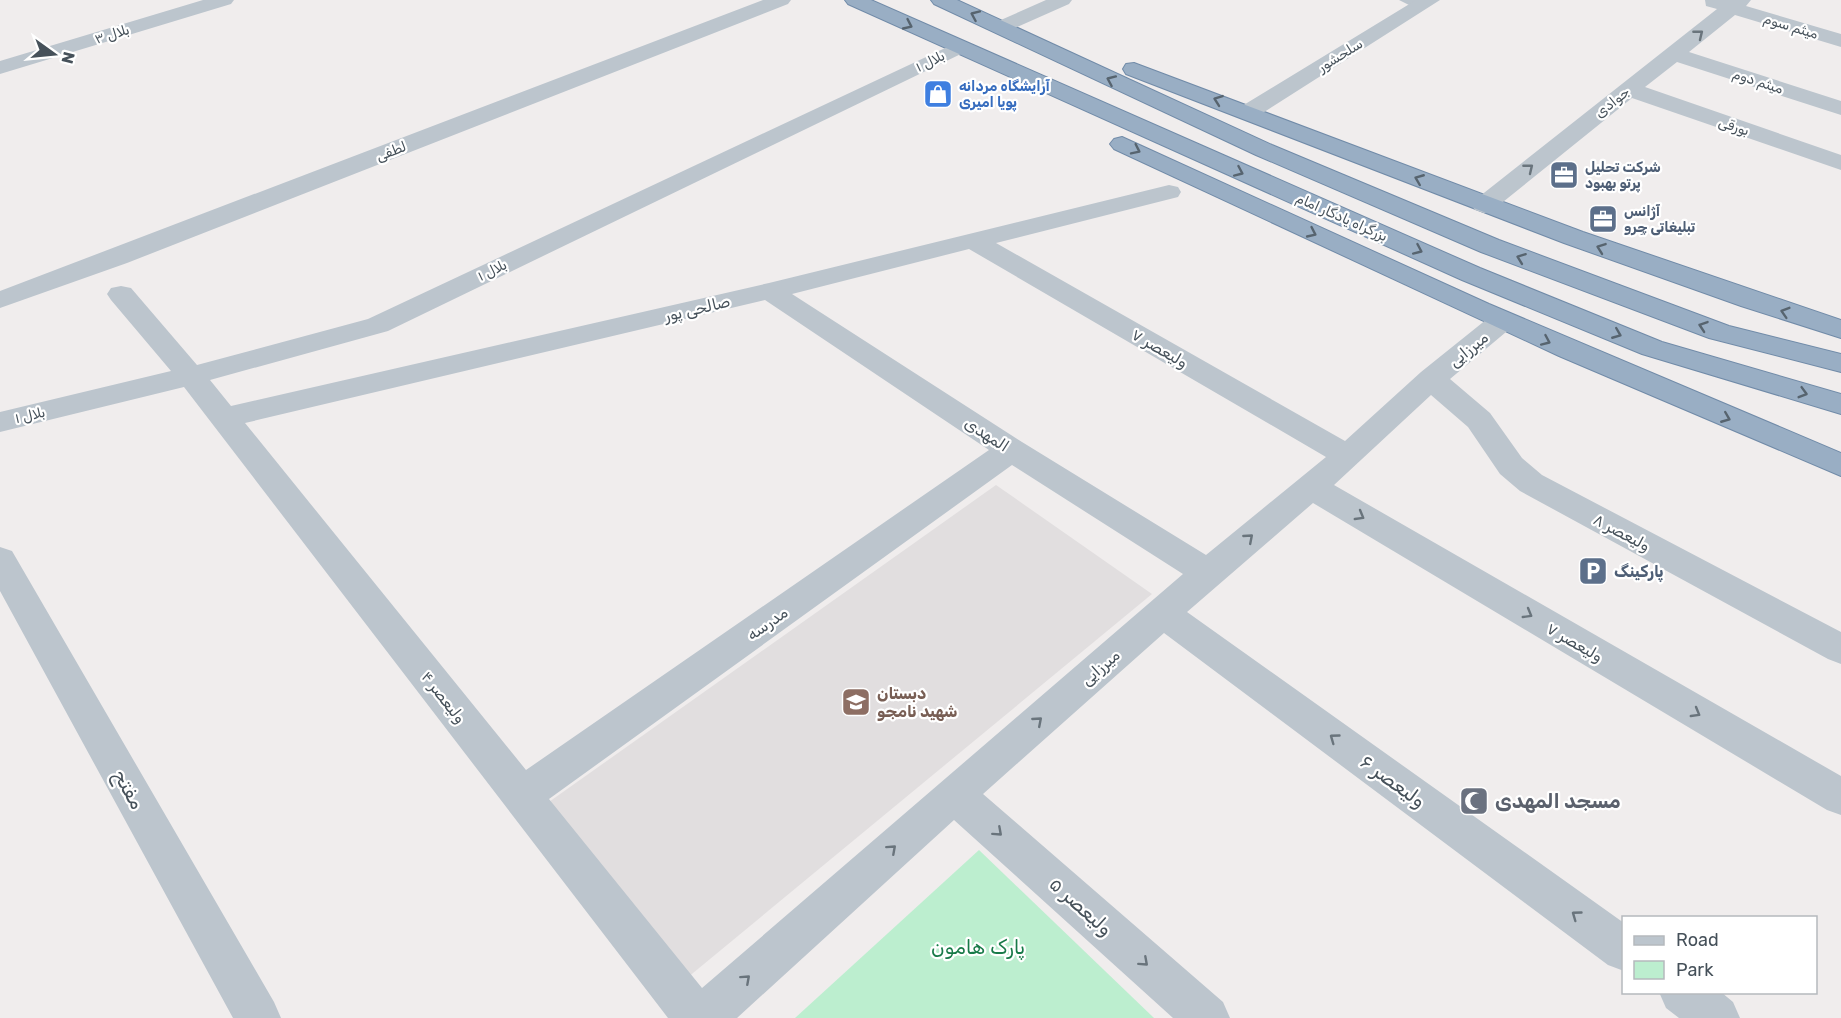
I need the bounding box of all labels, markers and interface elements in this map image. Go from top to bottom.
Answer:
one-way arrow [970,10,981,22]
street label: میثم سوم [1761,10,1820,44]
one-way arrow [902,17,913,29]
street label: بلال ۳ [93,21,132,48]
north arrow [24,24,84,84]
one-way arrow [1692,31,1703,42]
street label: سلحشور [1314,35,1366,76]
street label: بلال ۱ [913,47,948,76]
text: N [57,50,79,66]
street label: میثم دوم [1730,65,1786,99]
one-way arrow [1106,75,1117,87]
shop icon: آرایشگاه مردانه پویا امیری [922,78,954,110]
place label: آرایشگاه مردانه پویا امیری [959,78,1051,112]
street label: جوادی [1591,83,1633,122]
one-way arrow [1213,94,1224,107]
street label: بورقی [1716,113,1751,140]
street label: لطفی [374,138,409,165]
one-way arrow [1129,143,1140,154]
office icon: شرکت تحلیل پرتو بهبود [1548,159,1580,191]
place label: شرکت تحلیل پرتو بهبود [1585,159,1661,193]
one-way arrow [1522,164,1533,175]
one-way arrow [1233,165,1244,177]
one-way arrow [1414,174,1425,186]
street label: بزرگراه یادگار امام [1293,190,1390,246]
office icon: آژانس تبلیغاتی چِرو [1587,203,1619,235]
place label: آژانس تبلیغاتی چِرو [1624,203,1695,236]
one-way arrow [1306,226,1317,238]
one-way arrow [1411,243,1422,255]
one-way arrow [1596,243,1607,255]
one-way arrow [1516,253,1527,265]
street label: بلال ۱ [475,256,510,285]
street label: صالحی پور [661,292,732,326]
one-way arrow [1780,307,1791,319]
one-way arrow [1698,321,1709,334]
street label: ولیعصر ۷ [1128,325,1191,373]
one-way arrow [1611,326,1622,339]
street label: میرزایی [1445,328,1493,372]
one-way arrow [1540,333,1551,345]
one-way arrow [1797,386,1807,398]
street label: بلال ۱ [13,404,47,427]
one-way arrow [1719,411,1730,423]
street label: المهدی [960,413,1012,457]
one-way arrow [1354,508,1364,520]
street label: ولیعصر ۸ [1590,510,1654,556]
one-way arrow [1242,534,1253,545]
parking icon: پارکینگ [1577,555,1609,587]
place label: پارکینگ [1614,562,1664,583]
street label: مدرسه [743,603,792,645]
one-way arrow [1522,607,1532,618]
street label: ولیعصر ۷ [1543,619,1606,667]
street label: میرزایی [1077,645,1124,690]
street label: ولیعصر ۴ [417,668,470,728]
place label: دبستان شهید نامجو [877,684,958,721]
school or university icon: دبستان شهید نامجو [840,686,872,718]
one-way arrow [1690,705,1700,717]
one-way arrow [1032,717,1042,728]
one-way arrow [1330,734,1341,745]
street label: ولیعصر ۶ [1355,749,1431,813]
street label: مفتح [107,765,150,814]
mosque icon: مسجد المهدی [1458,785,1490,817]
place label: مسجد المهدی [1495,789,1621,813]
one-way arrow [991,825,1002,836]
one-way arrow [885,845,896,856]
street label: ولیعصر ۵ [1044,871,1118,941]
one-way arrow [1572,912,1583,923]
legend [1622,916,1817,994]
text: Road [1676,929,1719,951]
park label: پارک هامون [931,935,1025,961]
one-way arrow [1137,955,1148,966]
text: Park [1676,959,1714,981]
one-way arrow [739,975,750,986]

